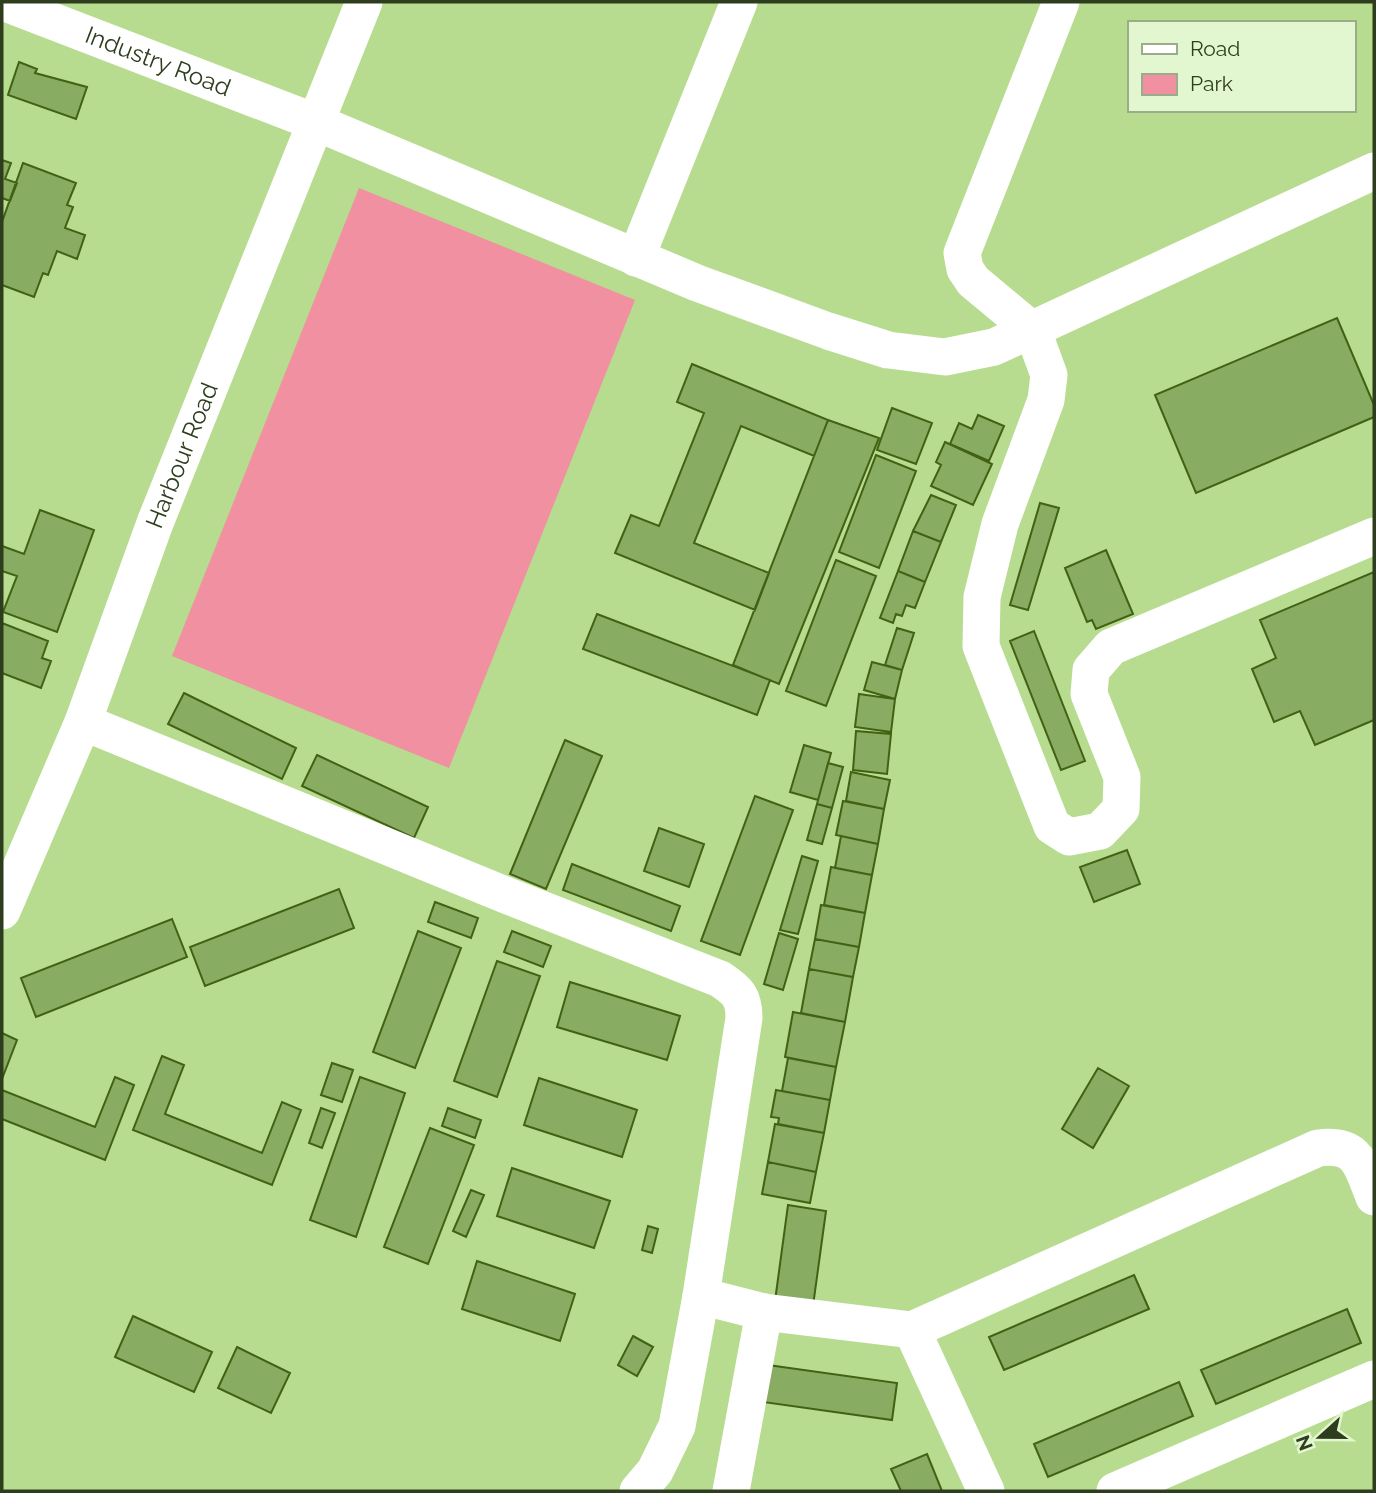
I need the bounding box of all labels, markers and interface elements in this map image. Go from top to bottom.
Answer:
street label: Industry Road [81,20,235,102]
legend [1128,21,1355,112]
text: Road [1190,36,1240,61]
text: Park [1190,71,1233,96]
street label: Harbour Road [139,378,224,532]
north arrow [1285,1402,1355,1472]
text: N [1291,1432,1317,1454]

